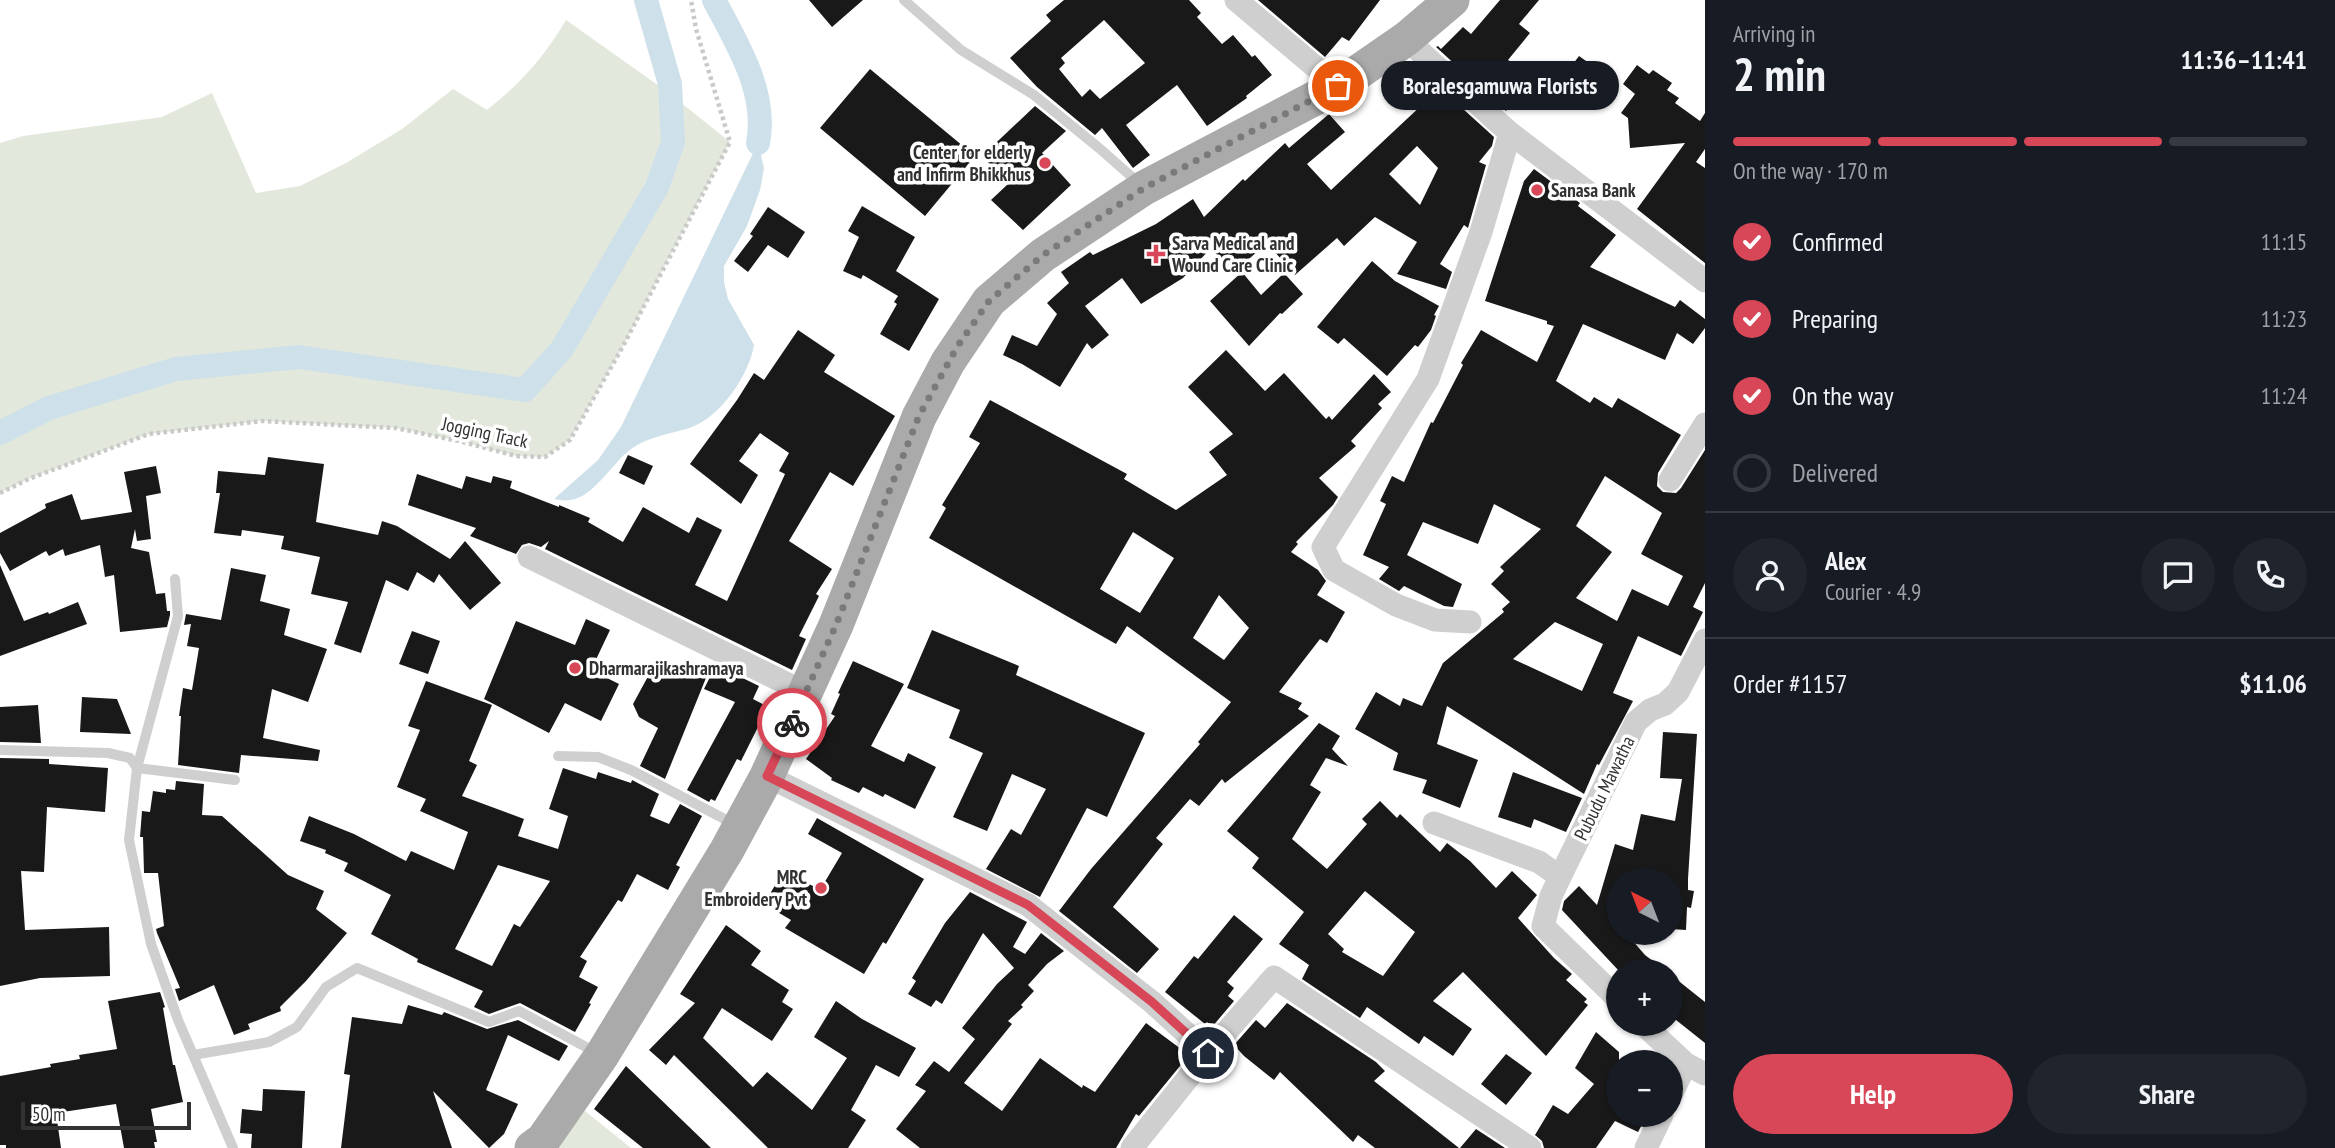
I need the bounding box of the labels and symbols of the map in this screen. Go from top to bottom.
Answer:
pin [1308,56,1368,116]
callout: Boralesgamuwa Florists [1380,62,1618,110]
place label: Center for elderly and Infirm Bhikkhus [897,140,1031,186]
marker: Center for elderly and Infirm Bhikkhus [1037,155,1053,171]
place label: Sanasa Bank [1551,178,1636,202]
marker: Sanasa Bank [1529,182,1545,198]
place label: Sarva Medical and Wound Care Clinic [1171,231,1294,277]
marker: Sarva Medical and Wound Care Clinic [1146,244,1166,264]
street label: Jogging Track [439,411,531,453]
place label: Dharmarajikashramaya [589,656,744,680]
marker: Dharmarajikashramaya [567,660,583,676]
courier [757,688,827,758]
street label: Pubudu Mawatha [1568,732,1640,844]
place label: MRC Embroidery Pvt [705,865,807,911]
north arrow [1606,868,1684,945]
marker: MRC Embroidery Pvt [813,880,829,896]
pin [1178,1023,1238,1083]
scale bar [21,1099,191,1131]

